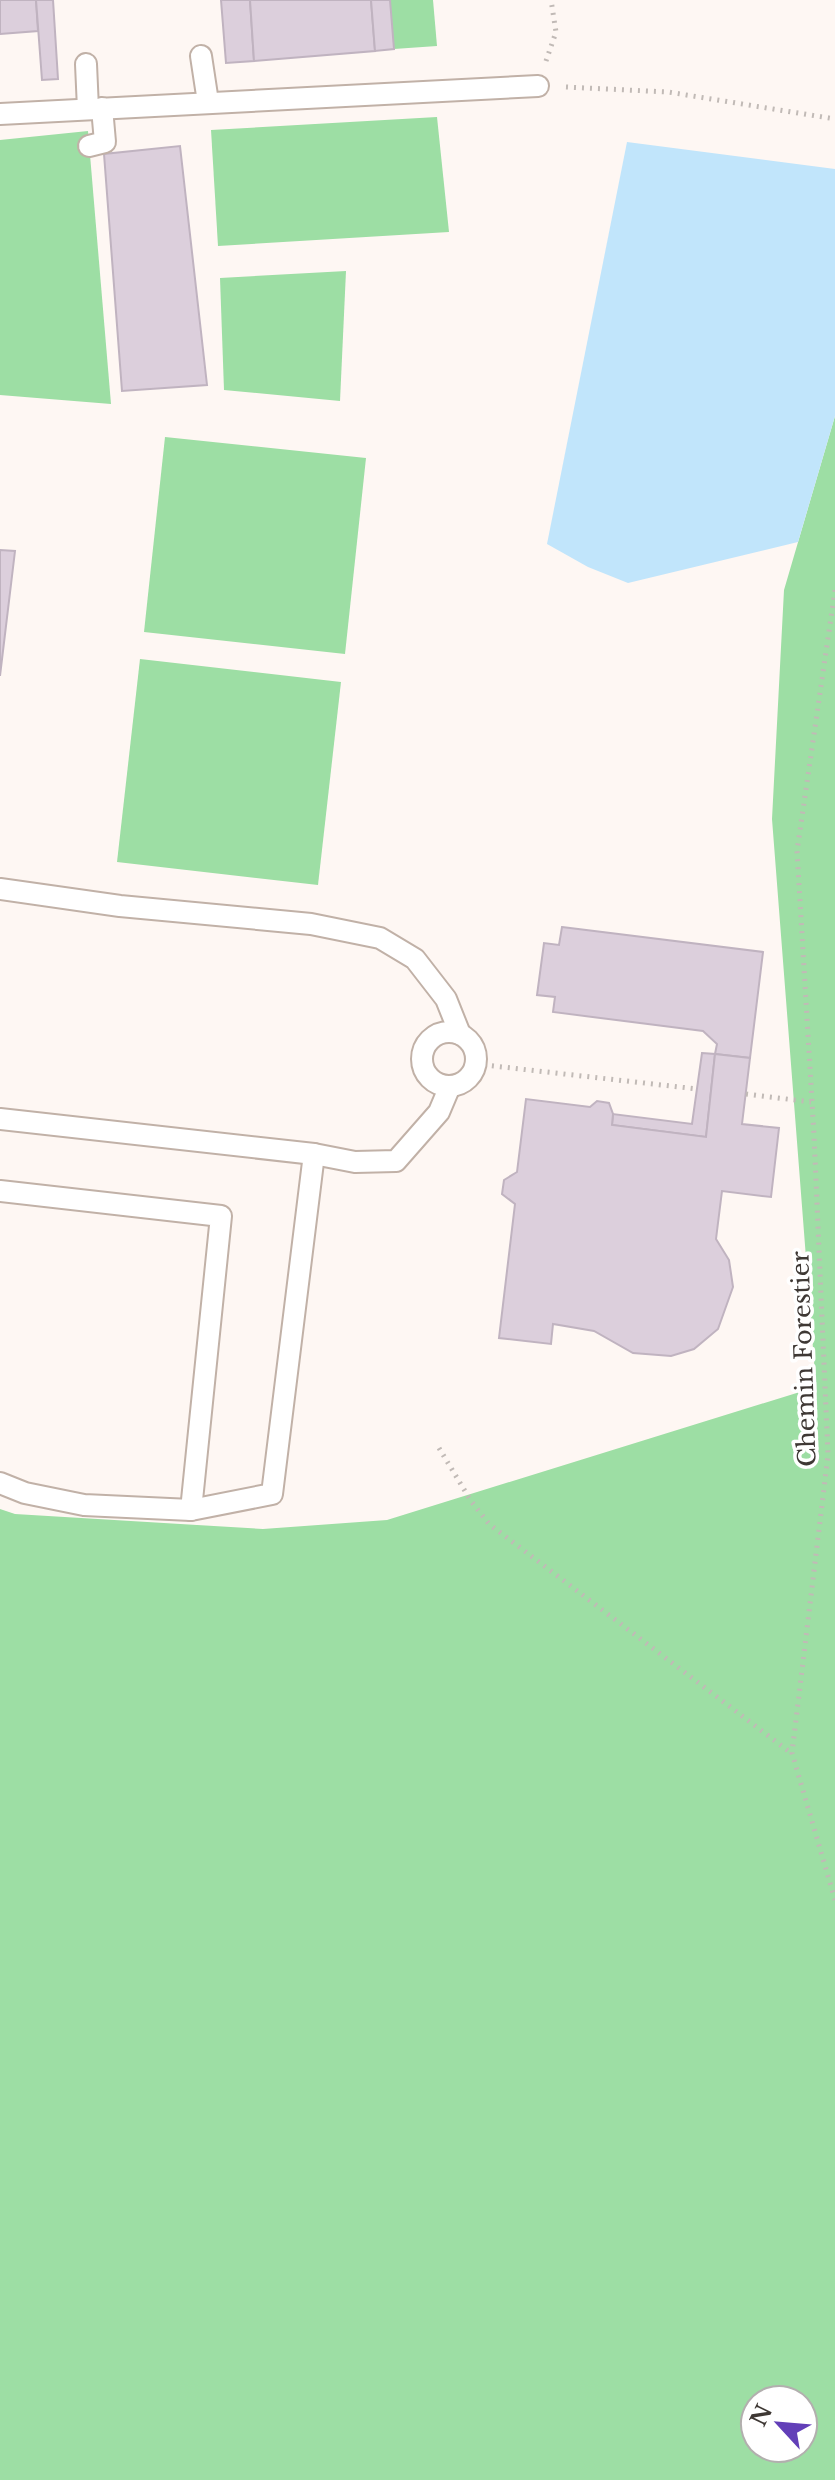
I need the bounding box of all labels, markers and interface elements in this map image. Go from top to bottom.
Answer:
street label: Chemin Forestier [785,1250,822,1467]
north arrow [739,2384,819,2464]
text: N [745,2400,778,2431]

